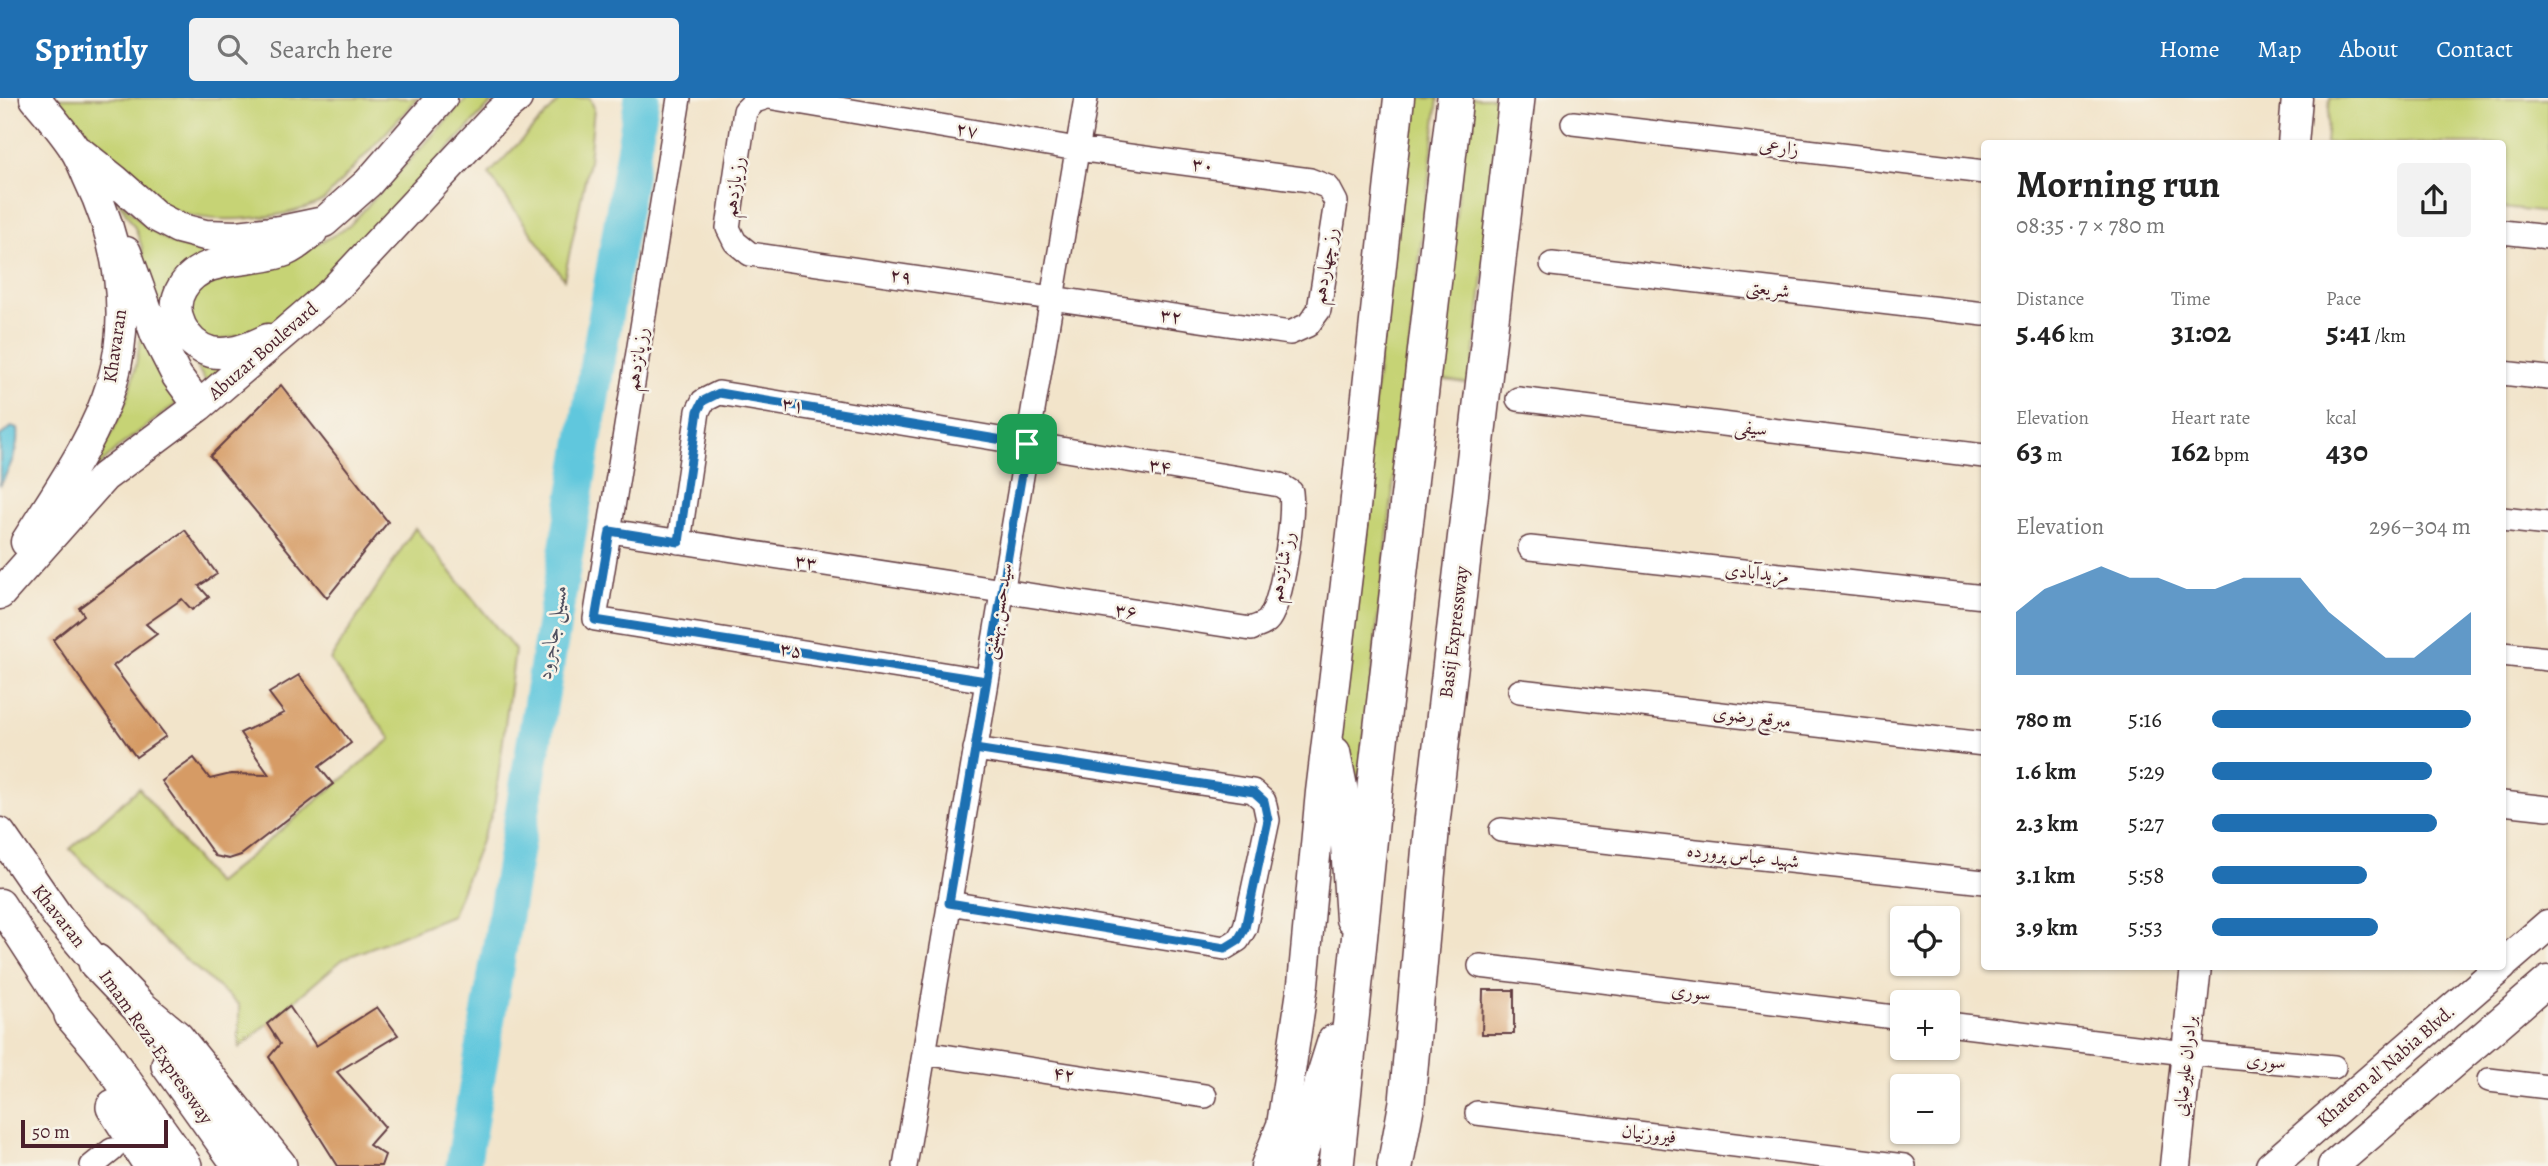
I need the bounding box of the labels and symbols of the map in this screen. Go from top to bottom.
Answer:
street label: ۲۷ [954,115,980,145]
street label: زارعی [1758,132,1800,162]
street label: ۳۰ [1190,151,1216,179]
street label: رز یازدهم [717,155,756,220]
street label: رز چهاردهم [1305,225,1349,307]
street label: ۲۹ [888,261,914,291]
street label: شریعتی [1745,273,1791,305]
street label: Abuzar Boulevard [202,296,324,407]
street label: ۳۲ [1158,302,1184,330]
street label: Khavaran [97,308,133,384]
street label: رز پانزدهم [619,325,660,394]
street label: ۳۱ [780,390,806,420]
street label: سیفی [1733,413,1769,443]
pin [997,414,1057,474]
street label: ۳۴ [1147,451,1173,481]
street label: رز شانزدهم [1262,529,1306,606]
street label: ۳۳ [793,547,819,577]
street label: مزیدآبادی [1723,557,1791,589]
street label: سیدحسن بهشتی [977,561,1019,661]
street label: Basij Expressway [1433,564,1475,700]
water label: مسیل جاجرود [530,582,575,682]
street label: ۳۶ [1113,597,1139,625]
street label: ۳۵ [778,635,804,665]
street label: مبرقع رضوی [1711,699,1793,739]
street label: شهید عباس پرورده [1685,837,1801,875]
street label: Khavaran [26,879,92,953]
street label: Imam Reza Expressway [93,965,219,1130]
street label: سوری [1670,977,1712,1007]
street label: Khatem al' Nabia Blvd. [2311,999,2461,1133]
street label: برادران علیرضایی [2167,1014,2203,1118]
street label: سوری [2245,1046,2287,1076]
street label: ۴۲ [1051,1059,1077,1089]
scale bar [21,1117,168,1149]
street label: فیروزنیان [1620,1118,1678,1150]

